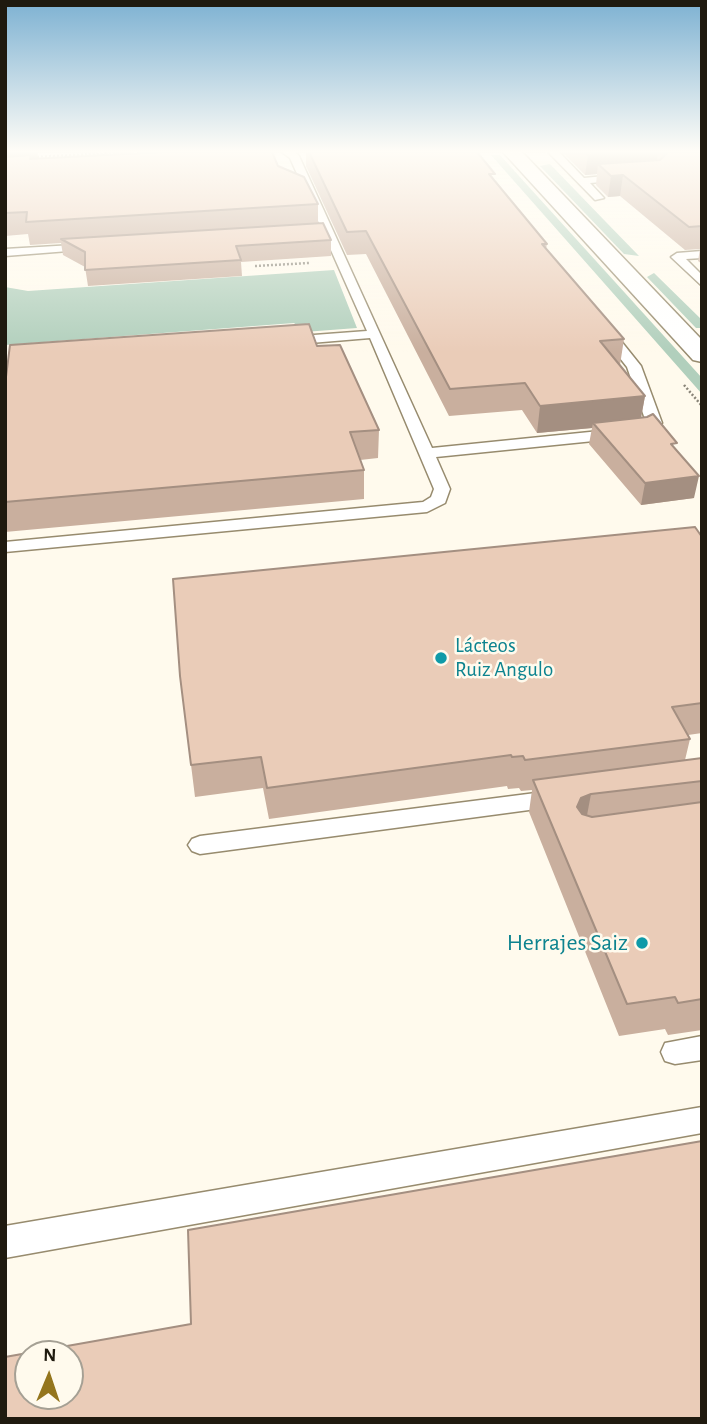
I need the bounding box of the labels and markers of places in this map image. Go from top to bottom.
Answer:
place label: Lácteos Ruiz Angulo [455,633,553,683]
marker: Lácteos Ruiz Angulo [433,650,449,666]
place label: Herrajes Saiz [507,929,628,957]
marker: Herrajes Saiz [634,935,650,951]

